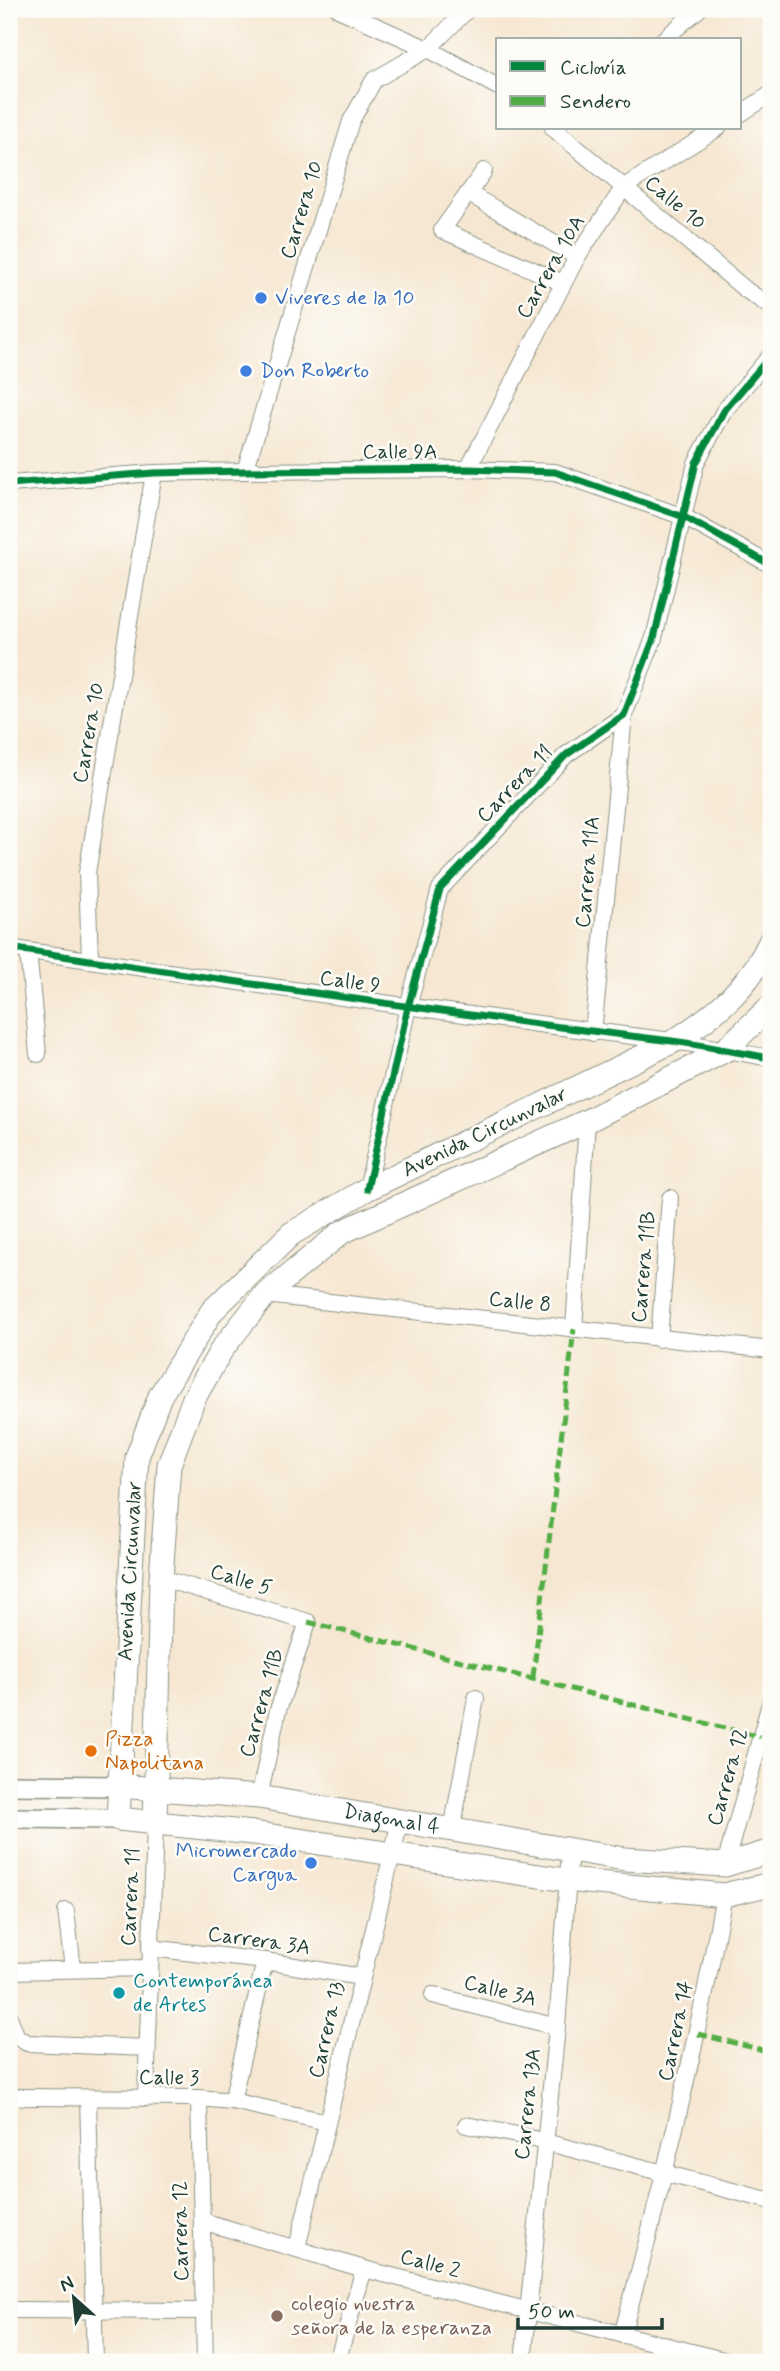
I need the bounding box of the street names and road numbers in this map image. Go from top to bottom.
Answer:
street label: Carrera 10 [274,157,330,263]
street label: Calle 10 [638,169,712,237]
street label: Carrera 10A [510,210,592,324]
street label: Calle 9A [363,438,437,466]
street label: Carrera 10 [66,681,112,785]
street label: Carrera 11 [471,739,559,829]
street label: Carrera 11A [569,815,607,929]
street label: Calle 9 [318,964,382,1000]
street label: Avenida Circunvalar [398,1080,572,1184]
street label: Carrera 11B [625,1210,663,1324]
street label: Calle 8 [487,1285,553,1319]
street label: Avenida Circunvalar [111,1480,149,1662]
street label: Calle 5 [207,1557,275,1603]
street label: Carrera 11B [233,1645,291,1761]
street label: Carrera 12 [701,1725,755,1829]
street label: Diagonal 4 [341,1798,442,1842]
street label: Carrera 11 [114,1847,148,1947]
street label: Carrera 3A [206,1920,312,1962]
street label: Calle 3A [461,1968,539,2014]
street label: Carrera 14 [652,1978,700,2084]
street label: Carrera 13 [302,1979,352,2081]
street label: Carrera 13A [508,2047,548,2161]
street label: Calle 3 [139,2063,200,2093]
street label: Carrera 12 [166,2180,196,2282]
street label: Calle 2 [397,2243,463,2285]

